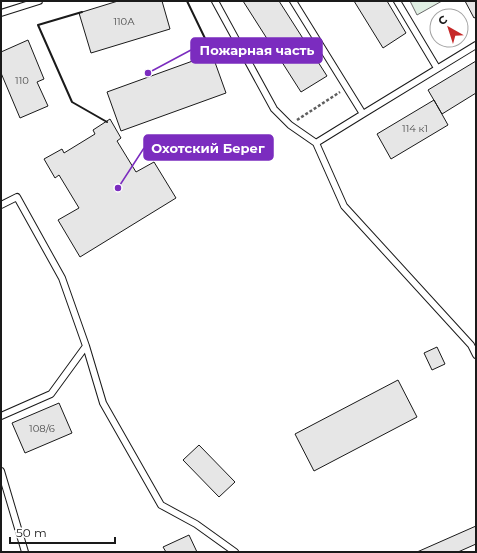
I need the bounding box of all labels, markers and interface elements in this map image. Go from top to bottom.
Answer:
north arrow [429,8,469,48]
text: С [435,12,450,28]
house number: 110А [113,15,135,28]
callout: Пожарная часть [191,38,322,63]
text: Пожарная часть [200,42,315,58]
house number: 110 [15,74,29,87]
house number: 114 к1 [402,122,428,135]
callout: Охотский Берег [144,135,273,160]
text: Охотский Берег [151,140,265,156]
house number: 108/6 [29,422,55,435]
scale bar [10,519,115,545]
text: 50 m [16,525,47,540]

